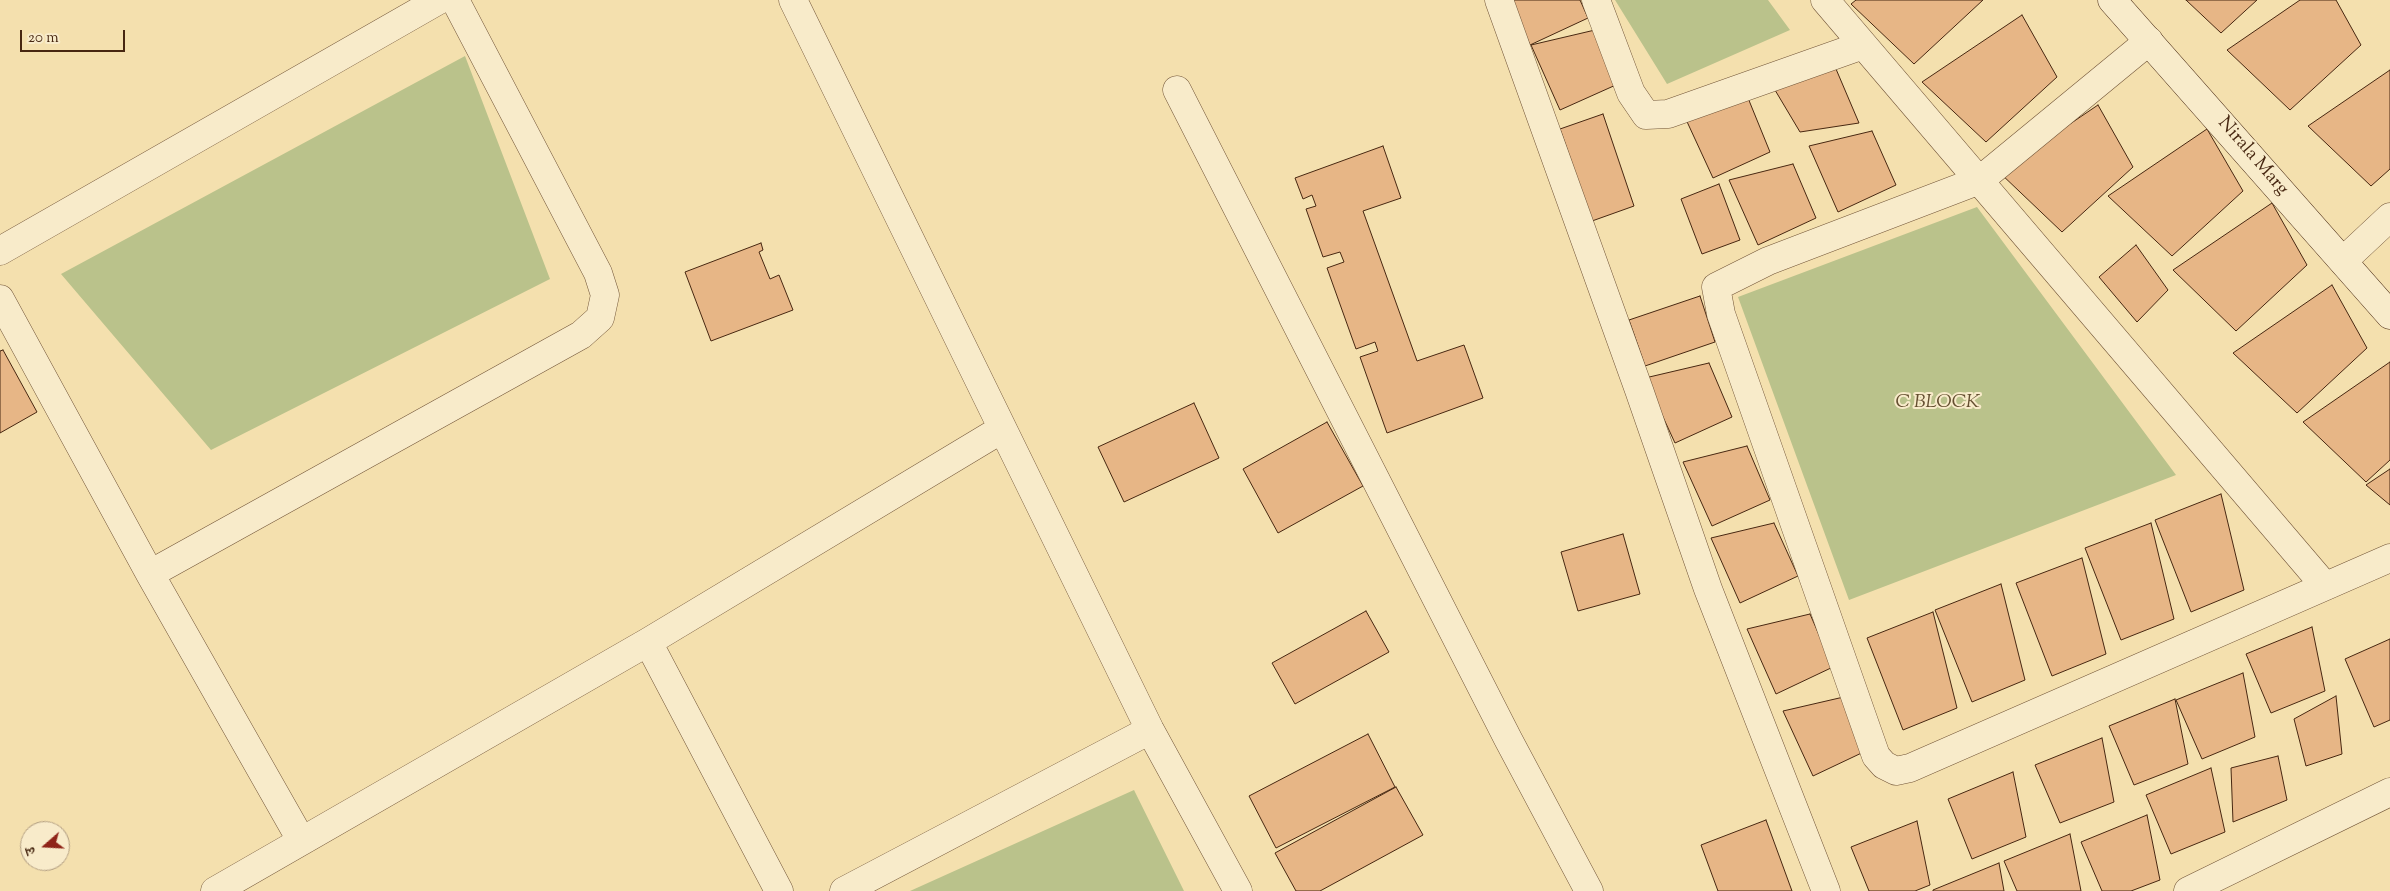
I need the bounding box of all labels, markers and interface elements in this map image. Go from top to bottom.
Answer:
scale bar [22,20,128,52]
text: 20 m [28,28,59,49]
street label: Nirala Marg [2212,113,2292,201]
park label: C BLOCK [1895,393,1981,415]
north arrow [20,821,70,871]
text: उ [21,844,42,857]

